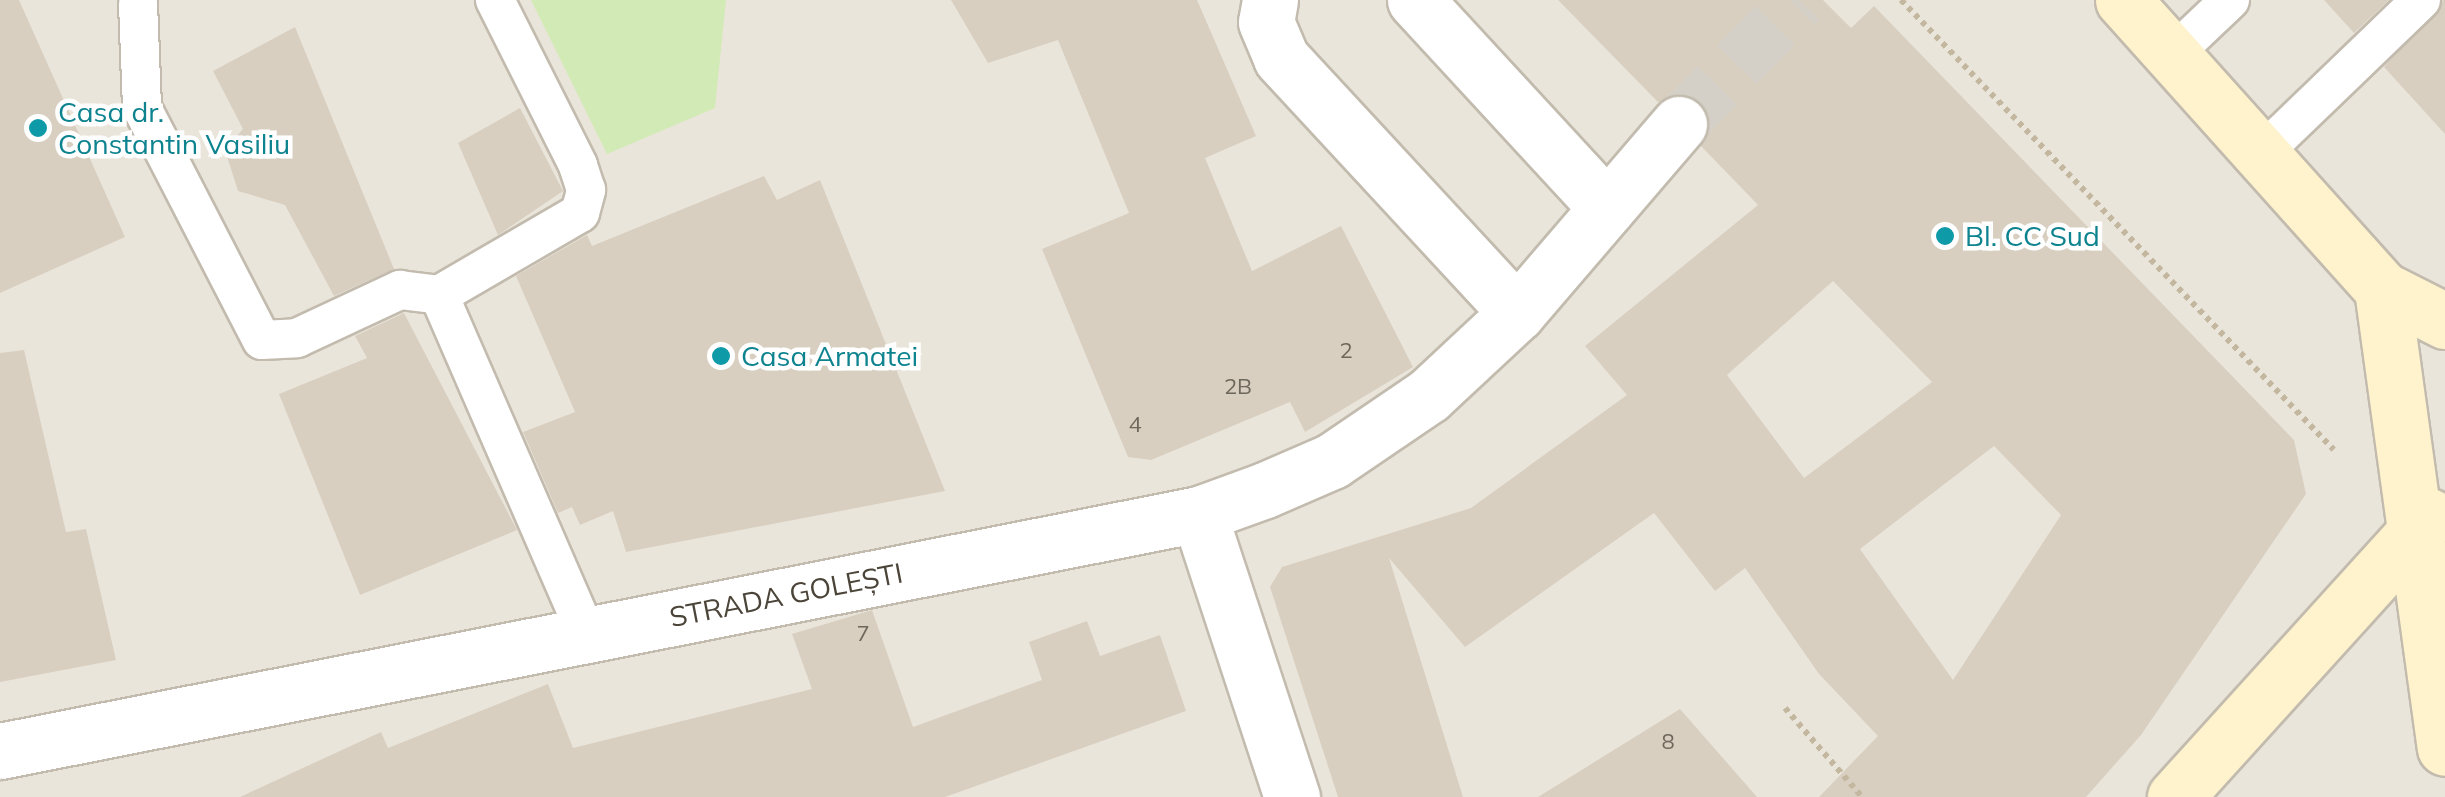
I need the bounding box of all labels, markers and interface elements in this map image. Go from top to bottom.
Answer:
place label: Casa dr. Constantin Vasiliu [58,95,290,161]
marker: Casa dr. Constantin Vasiliu [27,117,49,139]
place label: Bl. CC Sud [1965,219,2100,253]
marker: Bl. CC Sud [1934,225,1956,247]
house number: 2 [1339,338,1353,364]
place label: Casa Armatei [741,339,918,373]
marker: Casa Armatei [710,345,732,367]
house number: 2B [1224,374,1252,400]
house number: 4 [1128,412,1142,438]
street label: STRADA GOLEȘTI [667,556,905,634]
house number: 7 [856,621,870,647]
house number: 8 [1661,729,1675,755]

